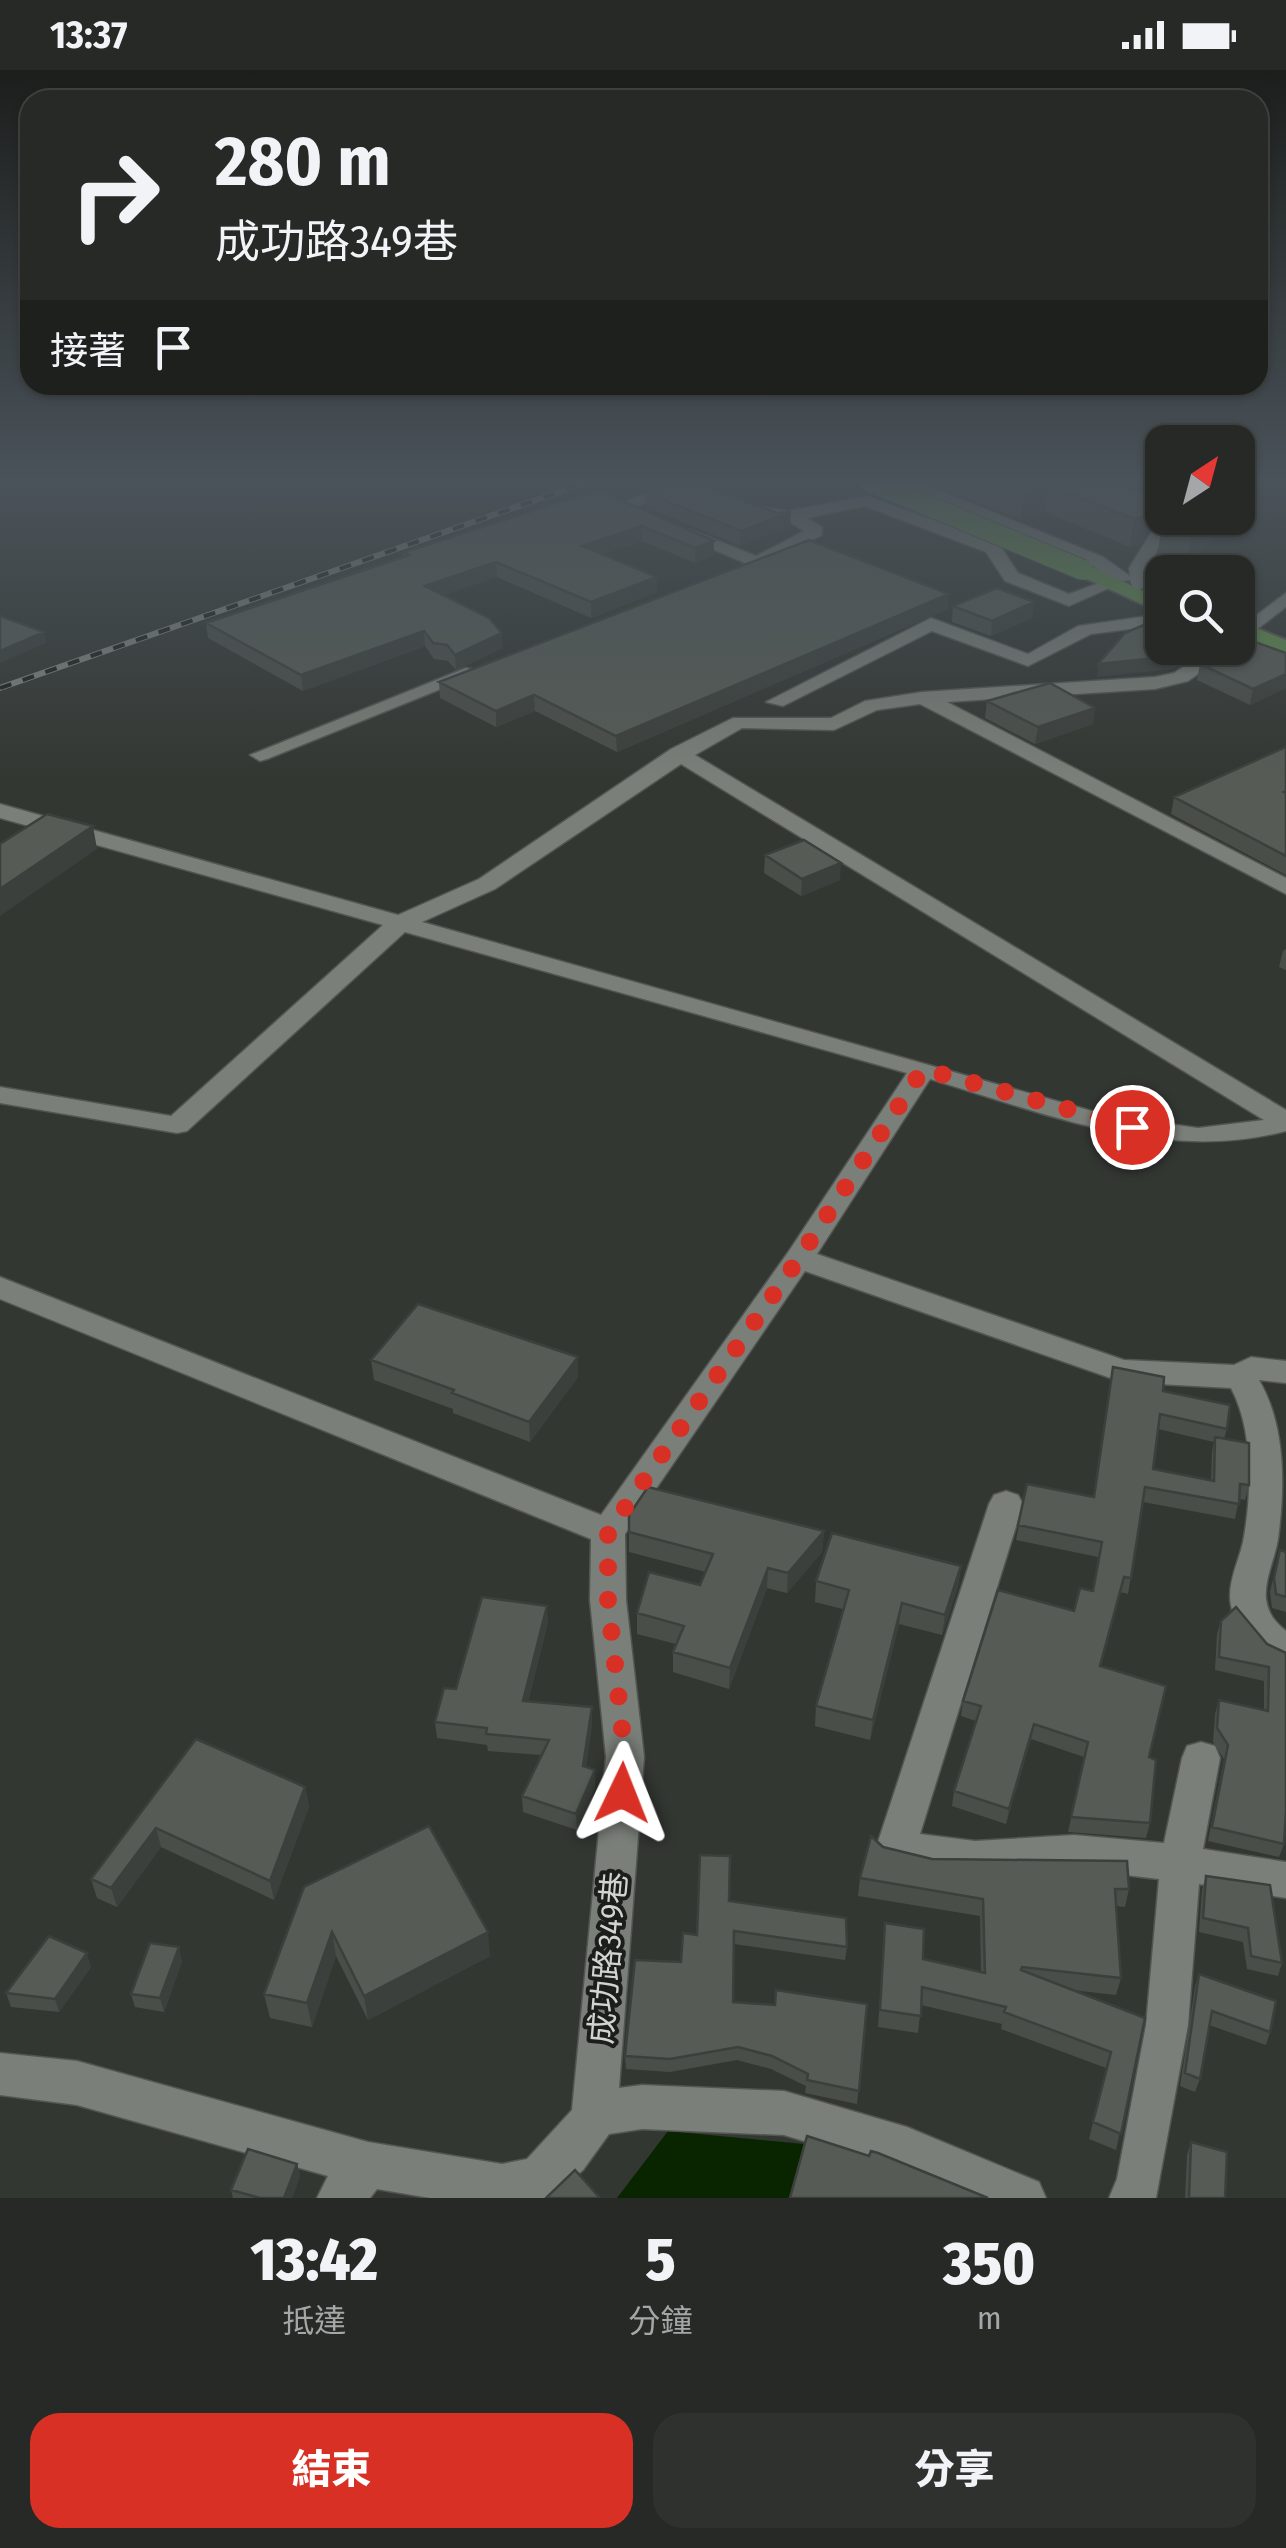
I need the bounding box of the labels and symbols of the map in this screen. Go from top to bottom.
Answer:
north arrow [1145,425,1255,535]
pin [1090,1085,1175,1170]
position arrow [570,1741,674,1845]
street label: 成功路349巷 [582,1870,634,2046]

